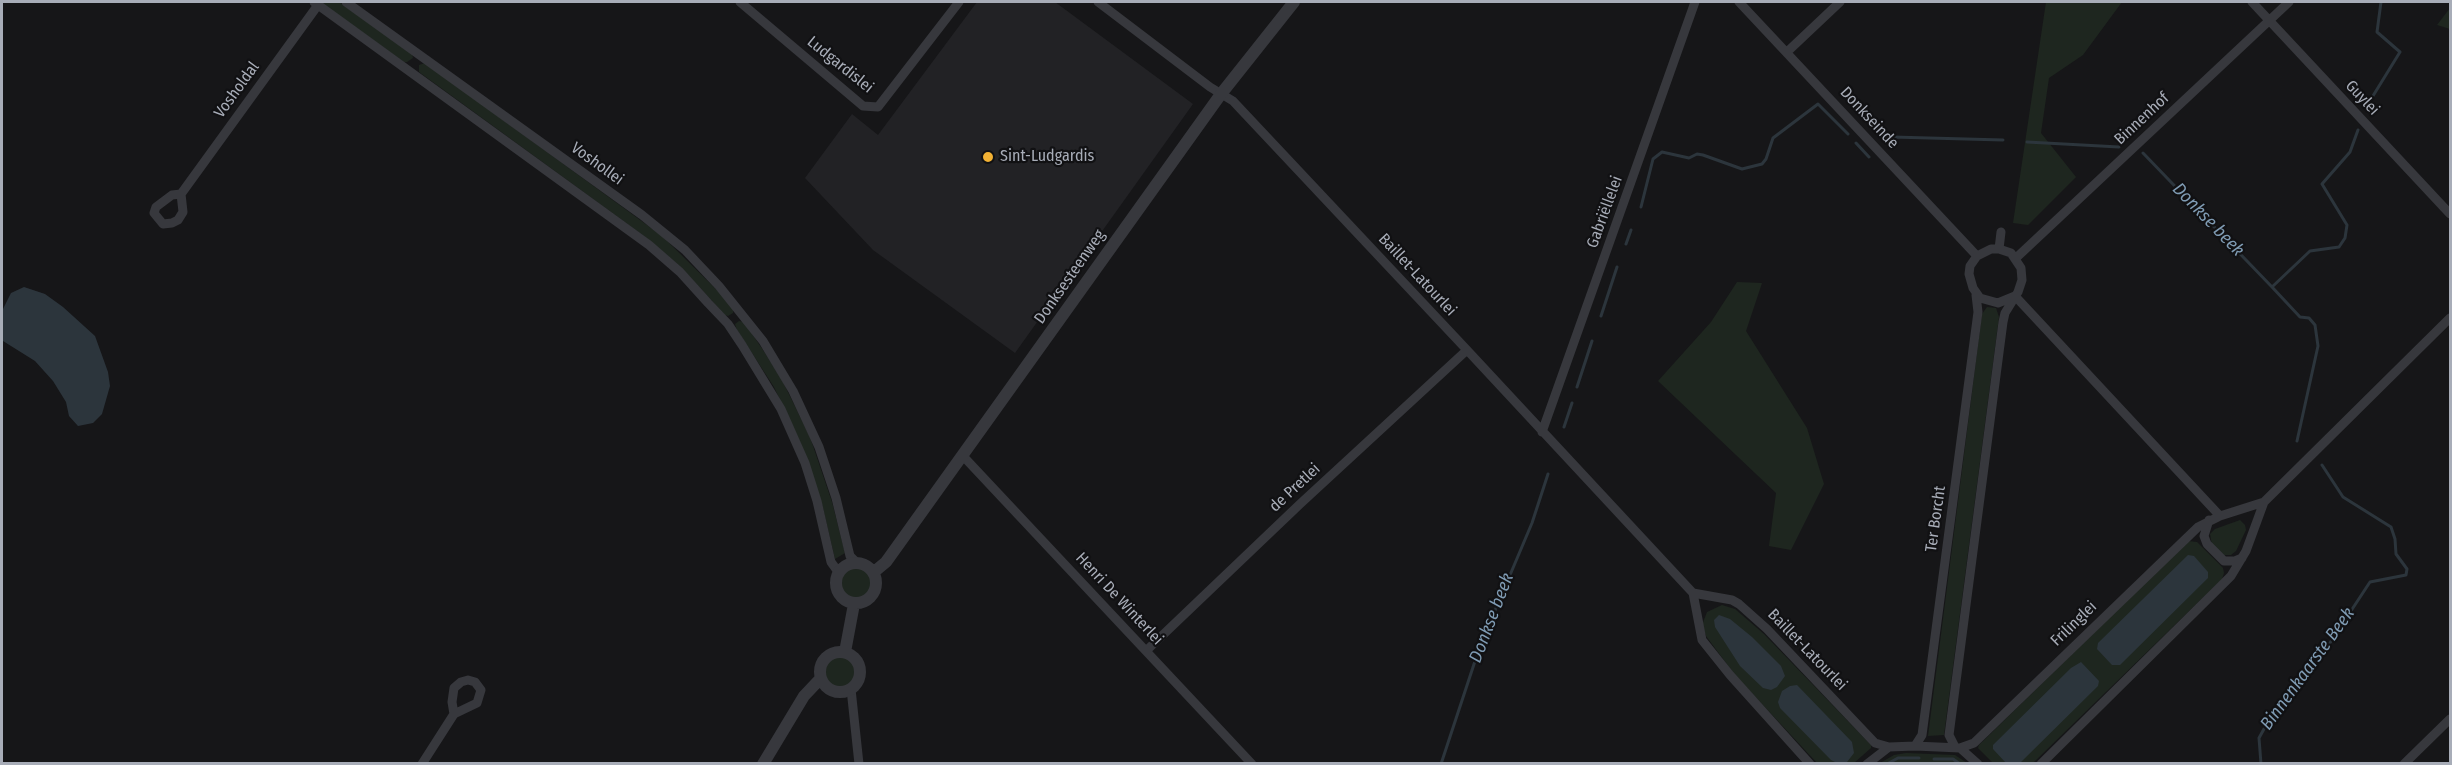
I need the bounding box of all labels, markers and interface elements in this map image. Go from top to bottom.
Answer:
street label: Ludgardislei [803,33,877,97]
street label: Vosholdal [210,58,264,122]
street label: Guylei [2341,77,2383,119]
street label: Donkseinde [1836,83,1902,153]
street label: Binnenhof [2111,89,2173,149]
street label: Voshollei [567,139,627,189]
place label: Sint-Ludgardis [1000,147,1094,167]
marker: Sint-Ludgardis [981,150,995,164]
street label: Gabriëllelei [1583,173,1627,251]
water label: Donkse beek [2168,179,2248,261]
street label: Donksesteenweg [1031,226,1109,328]
street label: Baillet-Latourlei [1374,230,1460,320]
street label: de Pretlei [1266,460,1324,516]
street label: Ter Borcht [1922,485,1950,553]
street label: Henri De Winterlei [1071,549,1167,649]
water label: Donkse beek [1465,570,1519,666]
street label: Frilinglei [2047,598,2101,650]
water label: Binnenkaarste Beek [2256,603,2360,735]
street label: Baillet-Latourlei [1763,605,1851,695]

